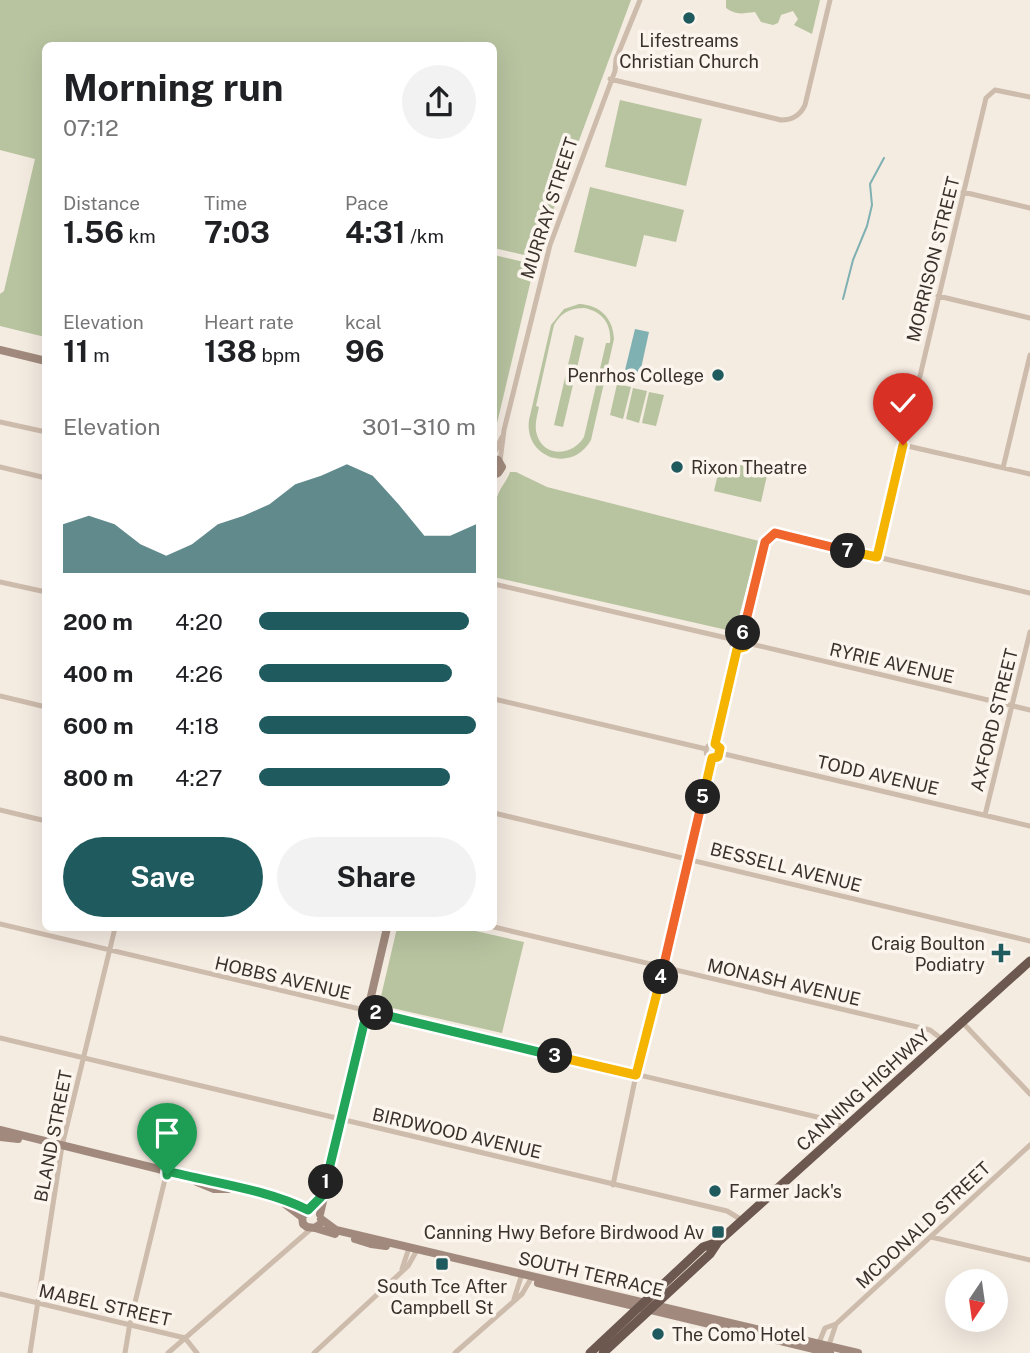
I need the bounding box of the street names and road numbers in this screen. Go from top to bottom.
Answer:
street label: MURRAY STREET [516,134,582,281]
street label: MORRISON STREET [902,174,964,344]
street label: RYRIE AVENUE [828,638,956,688]
street label: AXFORD STREET [966,646,1022,794]
street label: TODD AVENUE [815,751,941,799]
street label: BESSELL AVENUE [708,838,864,896]
street label: HOBBS AVENUE [213,952,353,1004]
street label: MONASH AVENUE [705,954,863,1010]
street label: CANNING HIGHWAY [792,1025,934,1155]
street label: BLAND STREET [30,1068,76,1204]
street label: BIRDWOOD AVENUE [370,1103,544,1163]
street label: MCDONALD STREET [852,1157,995,1293]
street label: SOUTH TERRACE [516,1247,666,1301]
street label: MABEL STREET [37,1280,173,1330]

